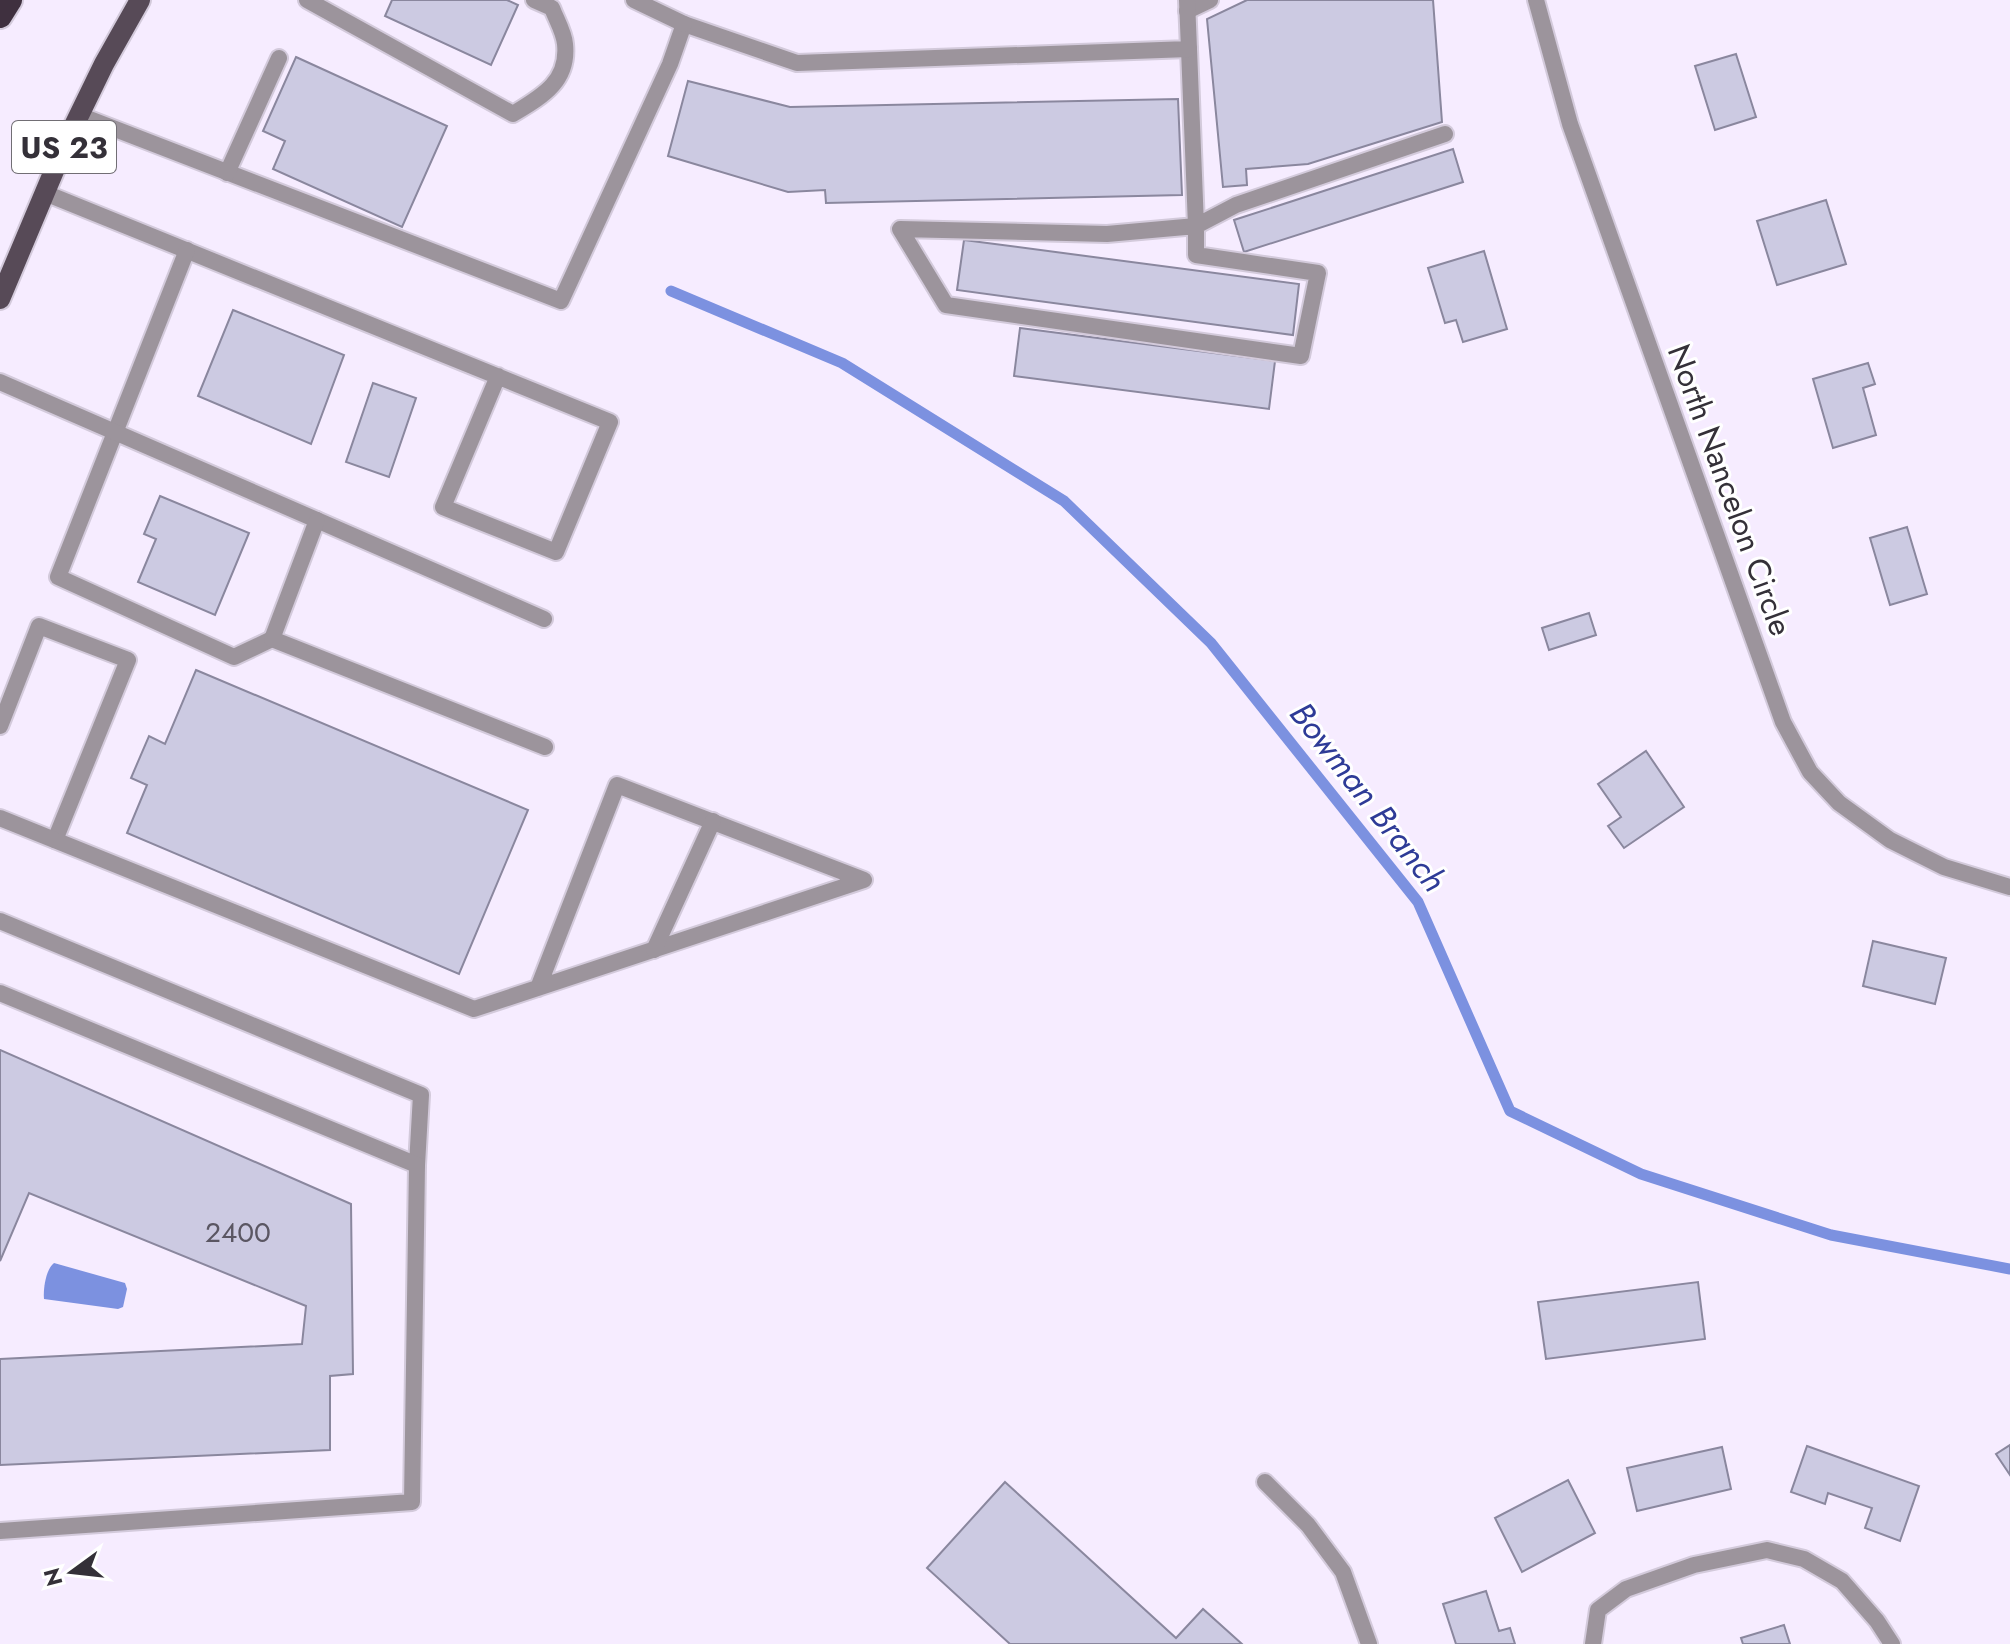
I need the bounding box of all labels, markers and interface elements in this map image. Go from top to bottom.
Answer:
road number: US 23 [12,121,116,173]
street label: North Nancelon Circle [1656,338,1804,642]
water label: Bowman Branch [1278,692,1458,902]
house number: 2400 [205,1212,271,1253]
north arrow [32,1532,112,1612]
text: N [35,1565,70,1590]

